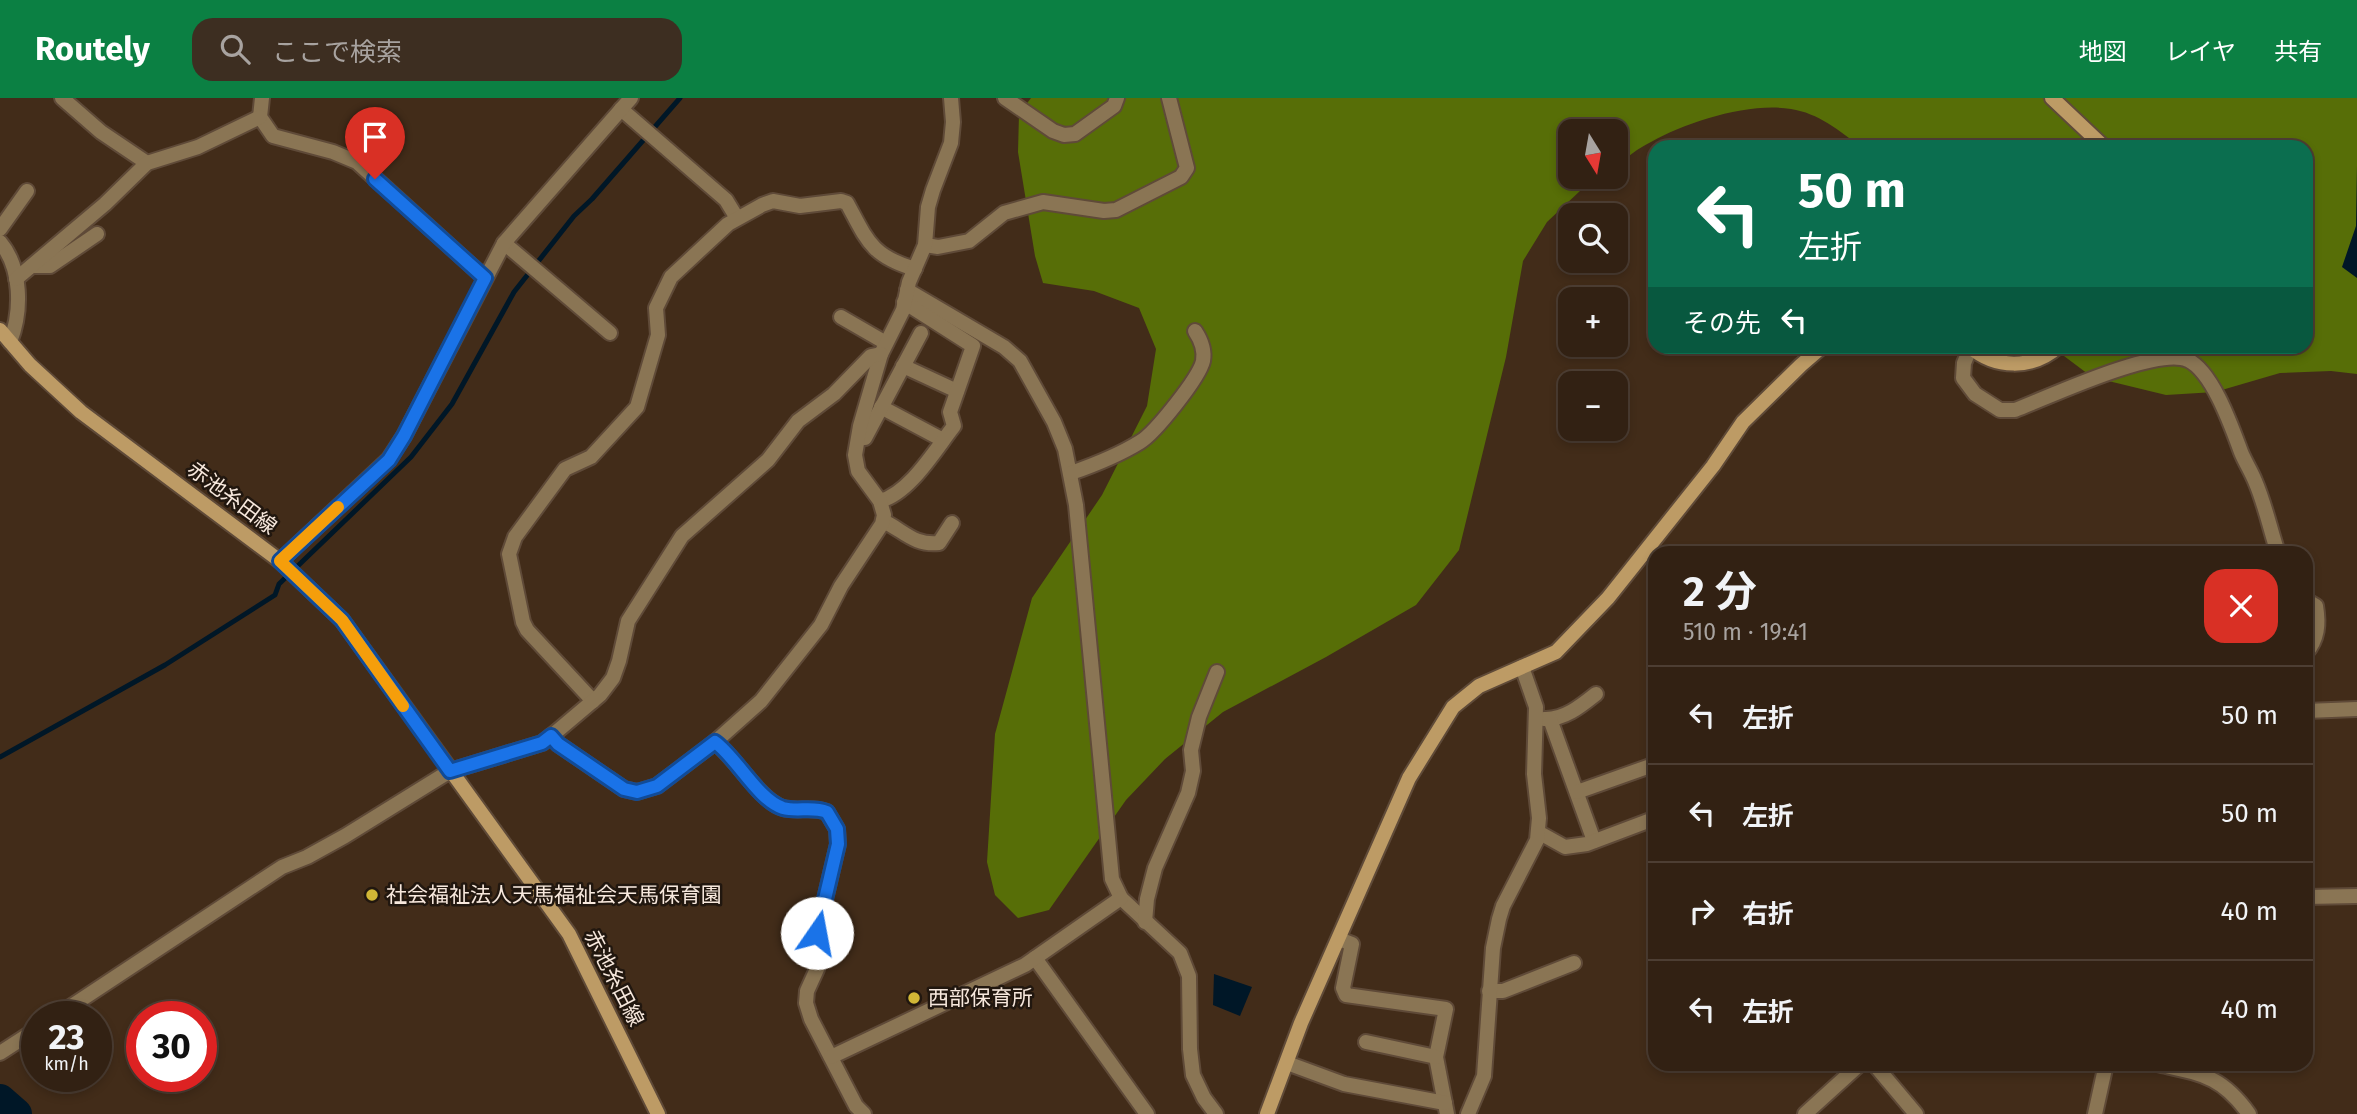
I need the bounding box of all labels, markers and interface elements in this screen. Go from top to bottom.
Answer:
search box [192,18,682,81]
text: Routely [35,29,150,69]
icon: search [216,30,254,68]
text: ここで検索 [272,37,402,68]
text: 地図 [2079,38,2127,66]
text: レイヤ [2165,38,2236,66]
text: 共有 [2274,38,2322,66]
pin [345,107,405,179]
icon: arrive [356,118,394,156]
north arrow [1558,119,1628,189]
map controls [1558,119,1628,441]
text: 50 m [1798,161,1906,220]
icon: left [1683,168,1774,259]
button: search [1558,203,1628,273]
text: 左折 [1798,228,1862,266]
button: + [1558,287,1628,357]
icon: left [1775,301,1813,339]
text: その先 [1683,308,1761,339]
button: − [1558,371,1628,441]
street label: 赤池糸田線 [182,456,282,540]
text: 2 分 [1683,567,1757,617]
button: close [2204,569,2278,643]
text: 510 m · 19:41 [1683,618,1808,646]
icon: left [1683,696,1721,734]
text: 50 m [2221,700,2278,731]
text: 左折 [1742,703,1794,734]
icon: left [1683,794,1721,832]
text: 50 m [2221,798,2278,829]
text: 左折 [1742,801,1794,832]
place label: 社会福祉法人天馬福祉会天馬保育園 [386,882,722,908]
marker: 社会福祉法人天馬福祉会天馬保育園 [364,887,380,903]
icon: right [1683,892,1721,930]
position arrow [780,896,854,970]
text: 40 m [2220,896,2278,927]
text: 右折 [1742,899,1794,930]
street label: 赤池糸田線 [579,925,649,1031]
place label: 西部保育所 [928,985,1033,1011]
marker: 西部保育所 [906,990,922,1006]
icon: left [1683,990,1721,1028]
text: 40 m [2220,994,2278,1025]
text: 左折 [1742,997,1794,1028]
speed limit sign: 30 [126,1001,217,1092]
text: 23 [48,1016,85,1058]
text: km/h [44,1053,89,1075]

